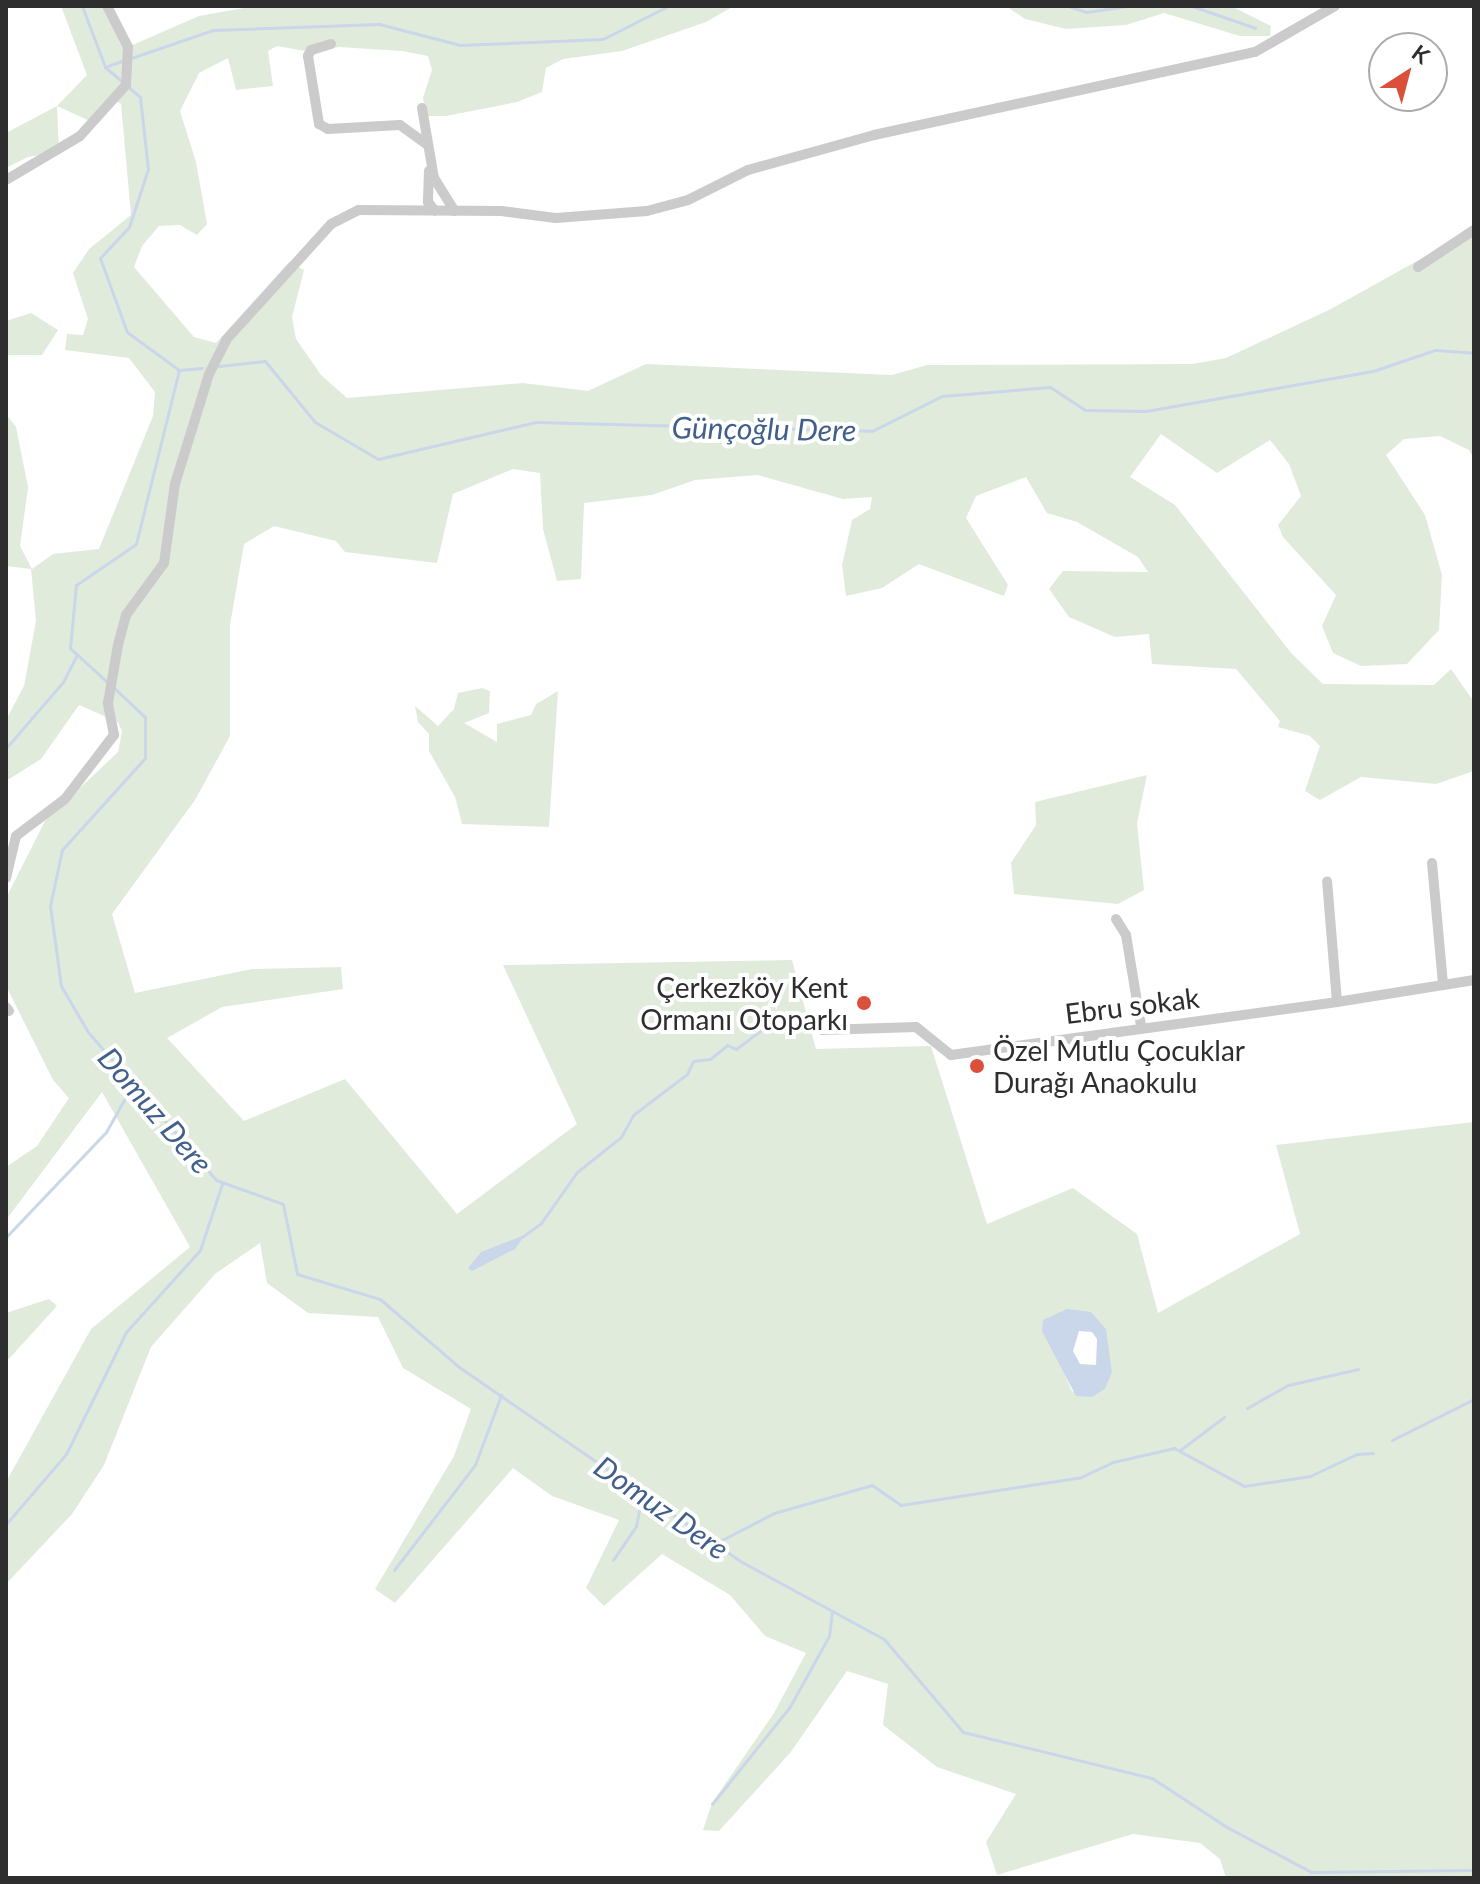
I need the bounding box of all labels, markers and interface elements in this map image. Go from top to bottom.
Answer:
north arrow [1368,32,1448,112]
text: K [1407,38,1435,69]
water label: Günçoğlu Dere [671,408,857,448]
place label: Çerkezköy Kent Ormanı Otoparkı [640,970,848,1036]
street label: Ebru sokak [1063,980,1201,1030]
marker: Çerkezköy Kent Ormanı Otoparkı [855,994,873,1012]
place label: Özel Mutlu Çocuklar Durağı Anaokulu [993,1033,1245,1099]
water label: Domuz Dere [91,1040,221,1180]
marker: Özel Mutlu Çocuklar Durağı Anaokulu [968,1057,986,1075]
water label: Domuz Dere [588,1448,736,1566]

